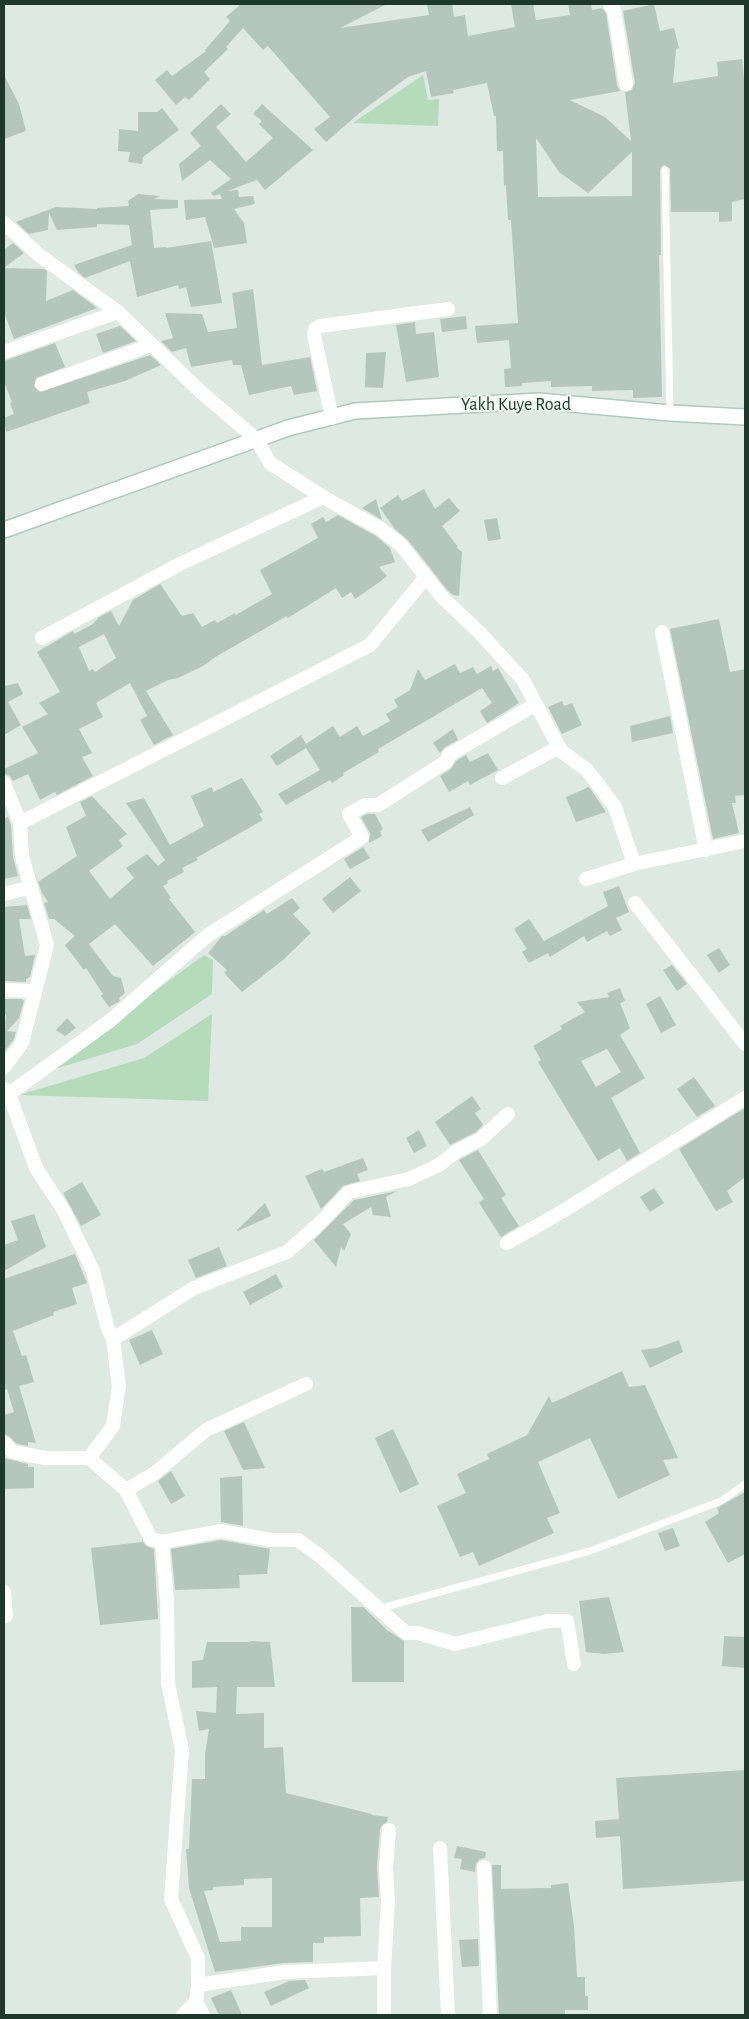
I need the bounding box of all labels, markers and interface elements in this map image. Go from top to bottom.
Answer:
street label: Yakh Kuye Road [461,396,571,414]

